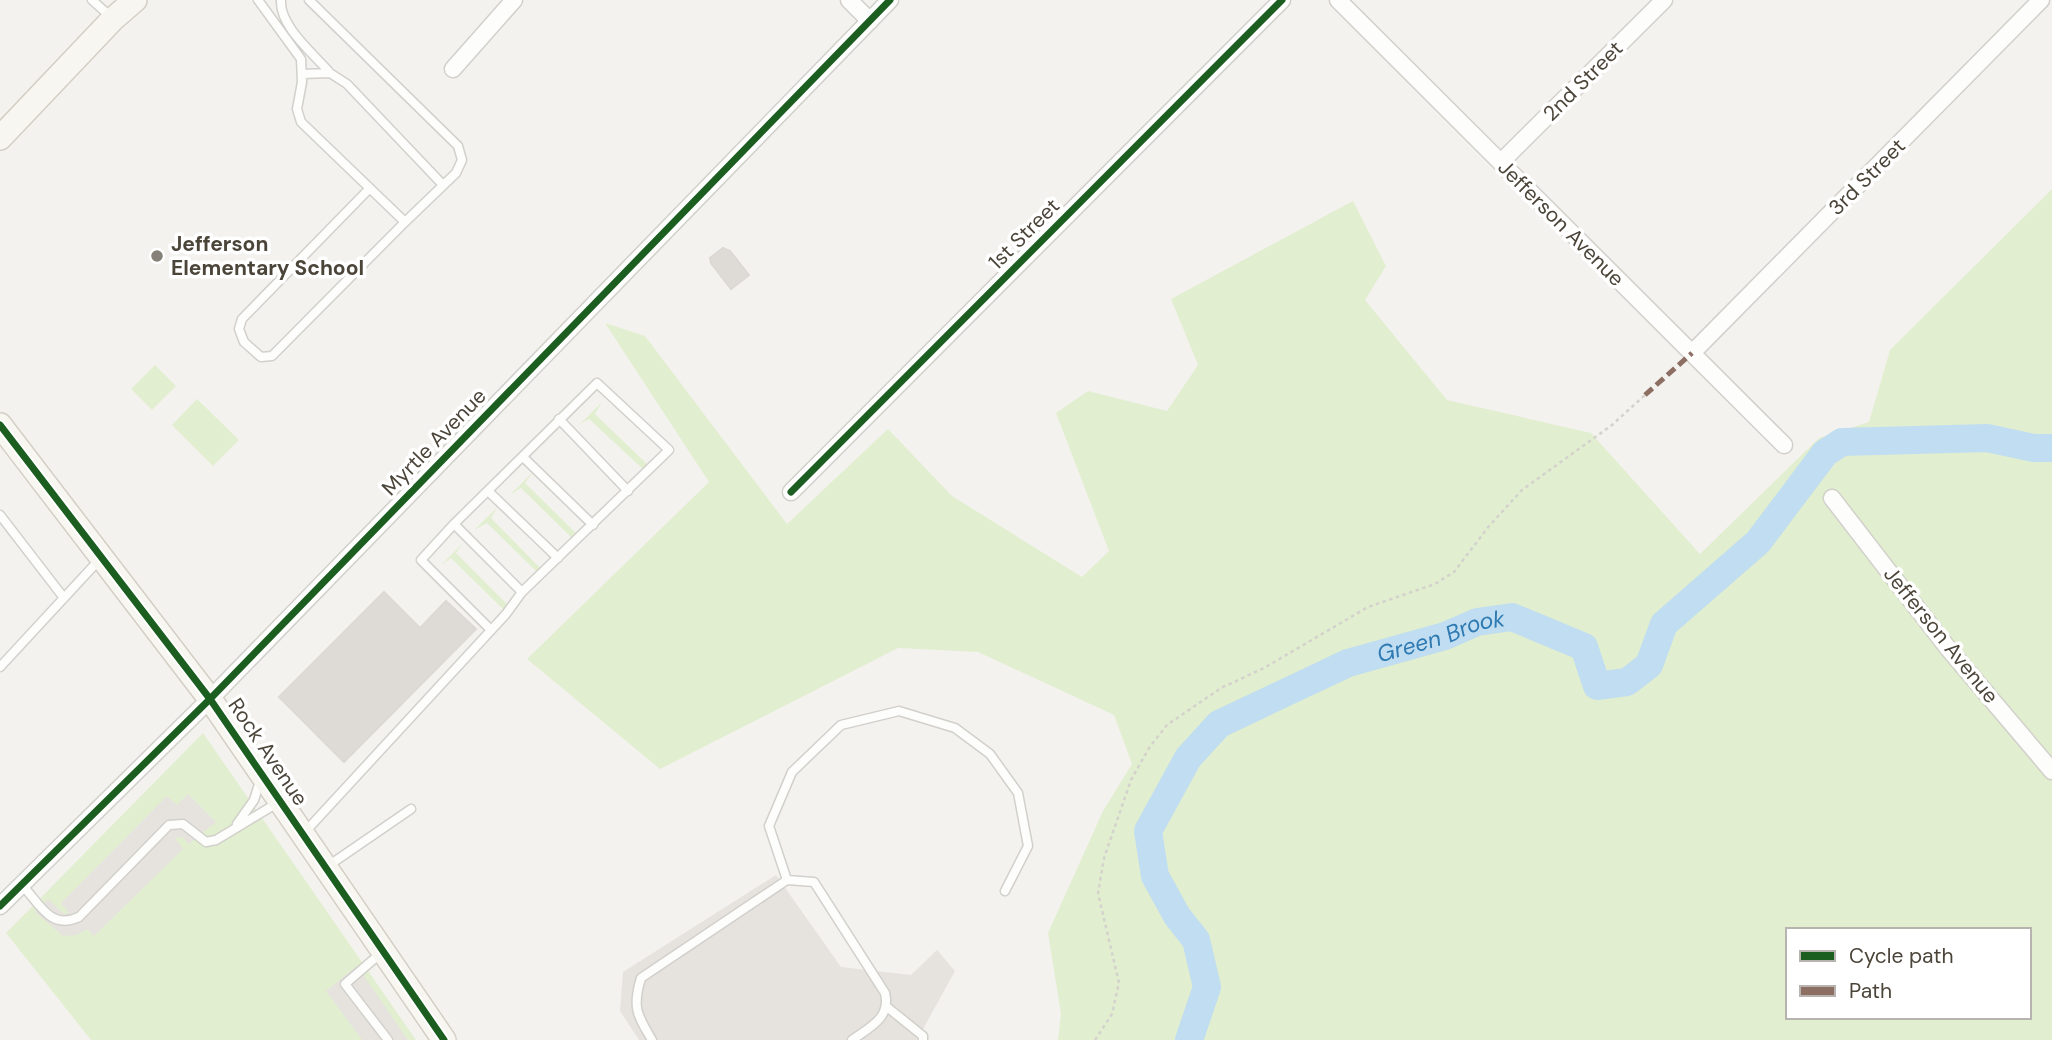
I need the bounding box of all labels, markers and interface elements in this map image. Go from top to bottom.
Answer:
street label: 2nd Street [1537,35,1629,127]
street label: 3rd Street [1822,132,1912,222]
street label: Jefferson Avenue [1492,154,1630,292]
street label: 1st Street [982,192,1066,276]
place label: Jefferson Elementary School [171,230,364,282]
marker: Jefferson Elementary School [149,248,165,264]
street label: Myrtle Avenue [376,382,492,502]
street label: Jefferson Avenue [1877,561,2005,709]
water label: Green Brook [1373,603,1507,669]
street label: Rock Avenue [222,693,314,811]
legend [1786,928,2031,1019]
text: Cycle path [1849,942,1954,970]
text: Path [1849,977,1892,1005]

